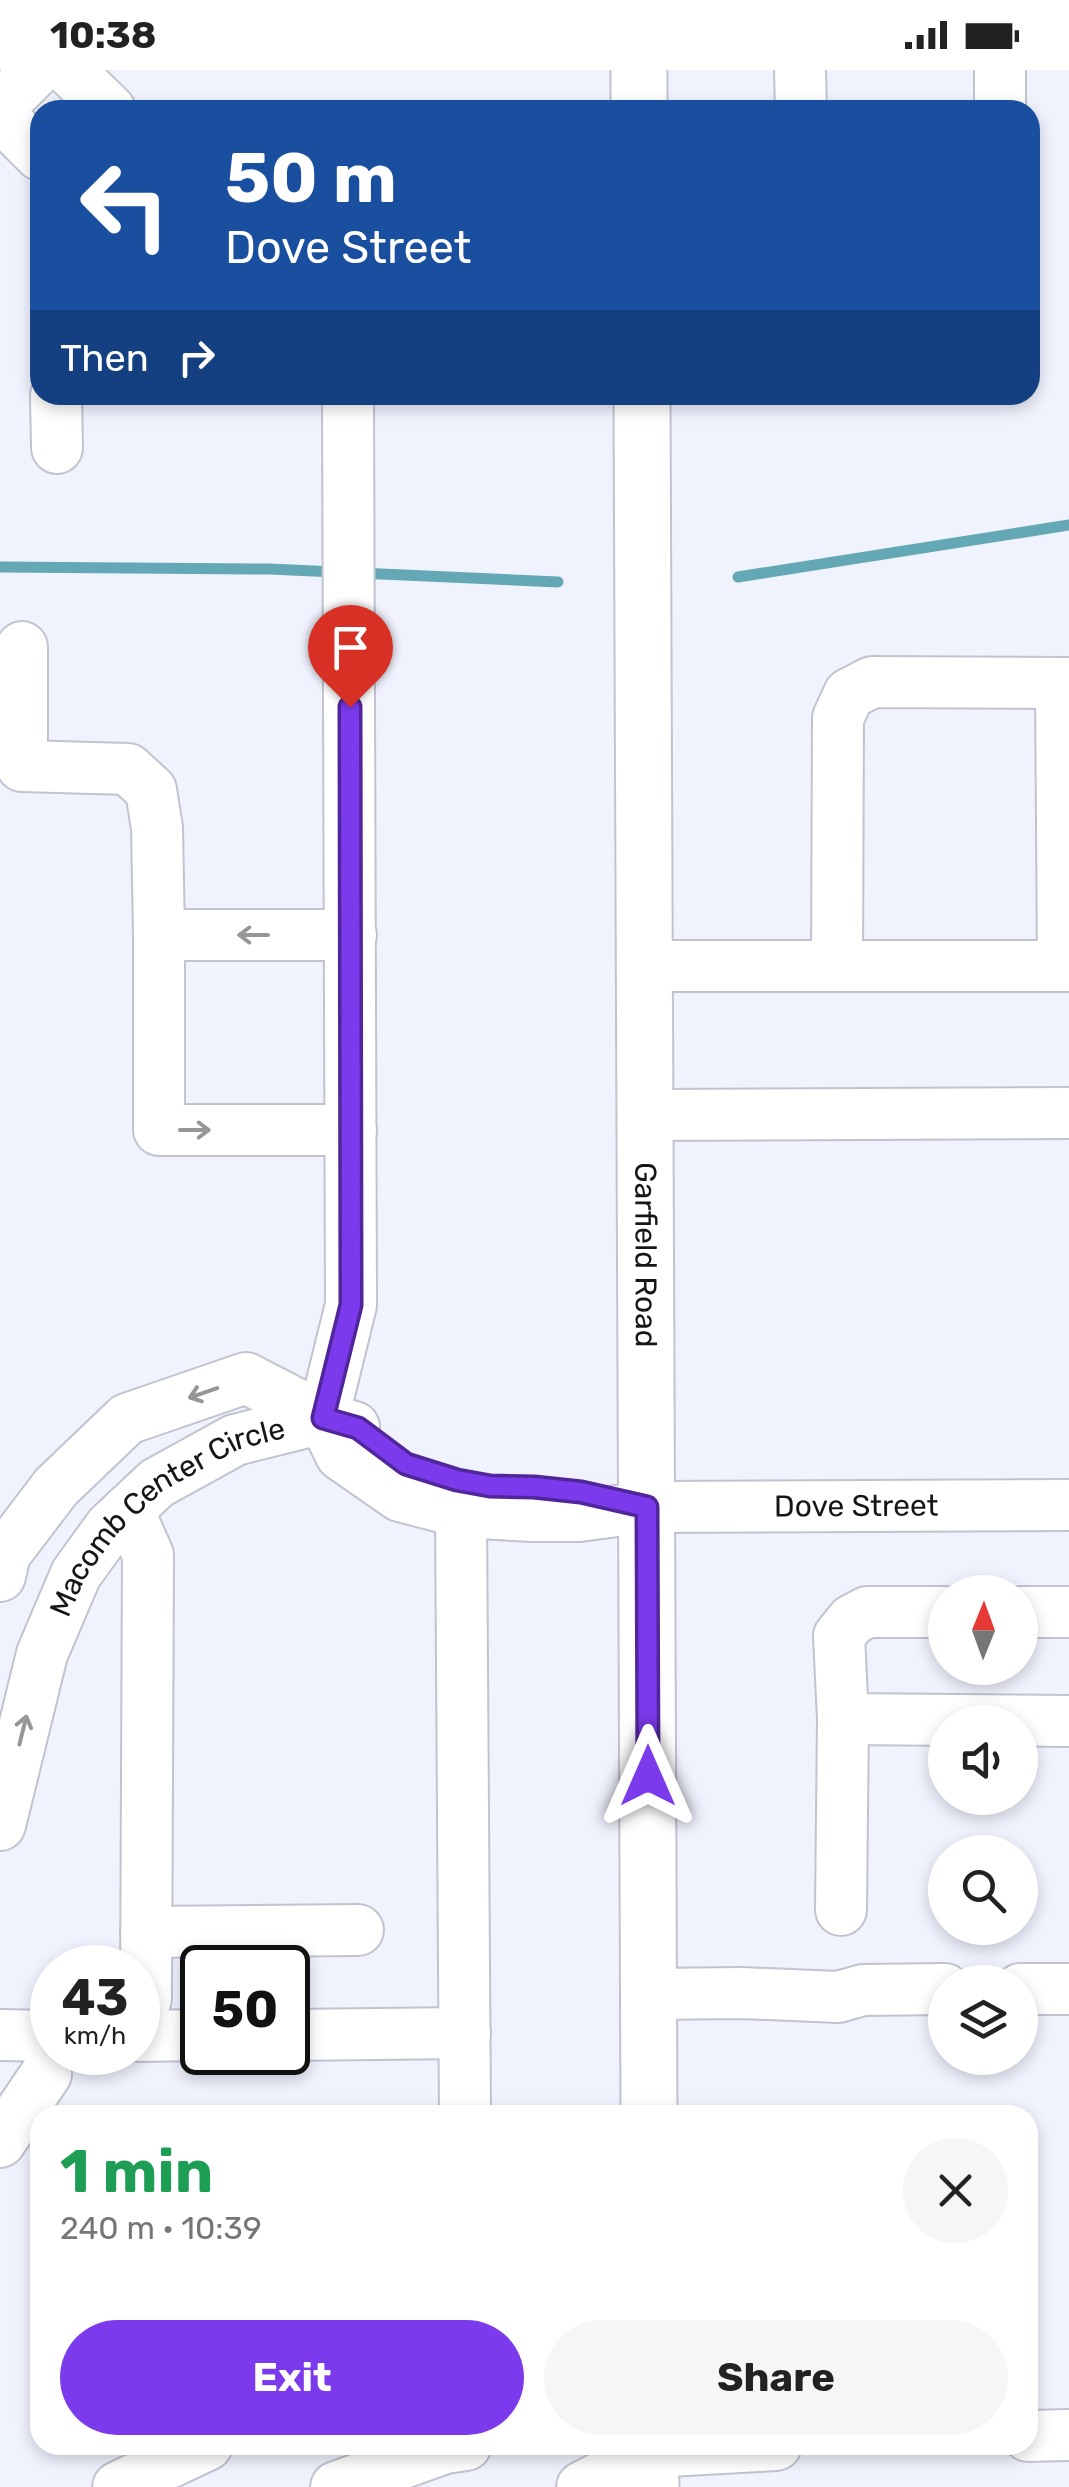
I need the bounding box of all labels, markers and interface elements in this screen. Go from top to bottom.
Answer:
text: 10:38 [50,12,157,58]
text: 50 m [225,137,397,220]
icon: left [60,140,190,270]
text: Dove Street [225,221,471,274]
icon: right [169,330,224,385]
text: Then [60,335,149,381]
pin [308,605,393,708]
icon: arrive [323,620,378,675]
one-way arrow [238,925,270,944]
one-way arrow [178,1120,210,1140]
street label: Garfield Road [627,1162,664,1348]
one-way arrow [188,1385,220,1403]
street label: Macomb Center Circle [42,1410,289,1622]
street label: Dove Street [774,1488,939,1524]
north arrow [928,1575,1038,1685]
map controls [928,1575,1038,2075]
button: sound [928,1705,1038,1815]
one-way arrow [15,1715,34,1746]
position arrow [596,1724,700,1828]
button: search [928,1835,1038,1945]
speed limit sign: 50 [180,1945,310,2075]
button: layers [928,1965,1038,2075]
text: 43 [61,1968,129,2028]
text: km/h [64,2021,126,2050]
text: 1 min [60,2136,213,2207]
button: close [903,2138,1008,2243]
text: 240 m · 10:39 [60,2209,262,2247]
button: Exit [60,2320,524,2435]
button: Share [544,2320,1008,2435]

